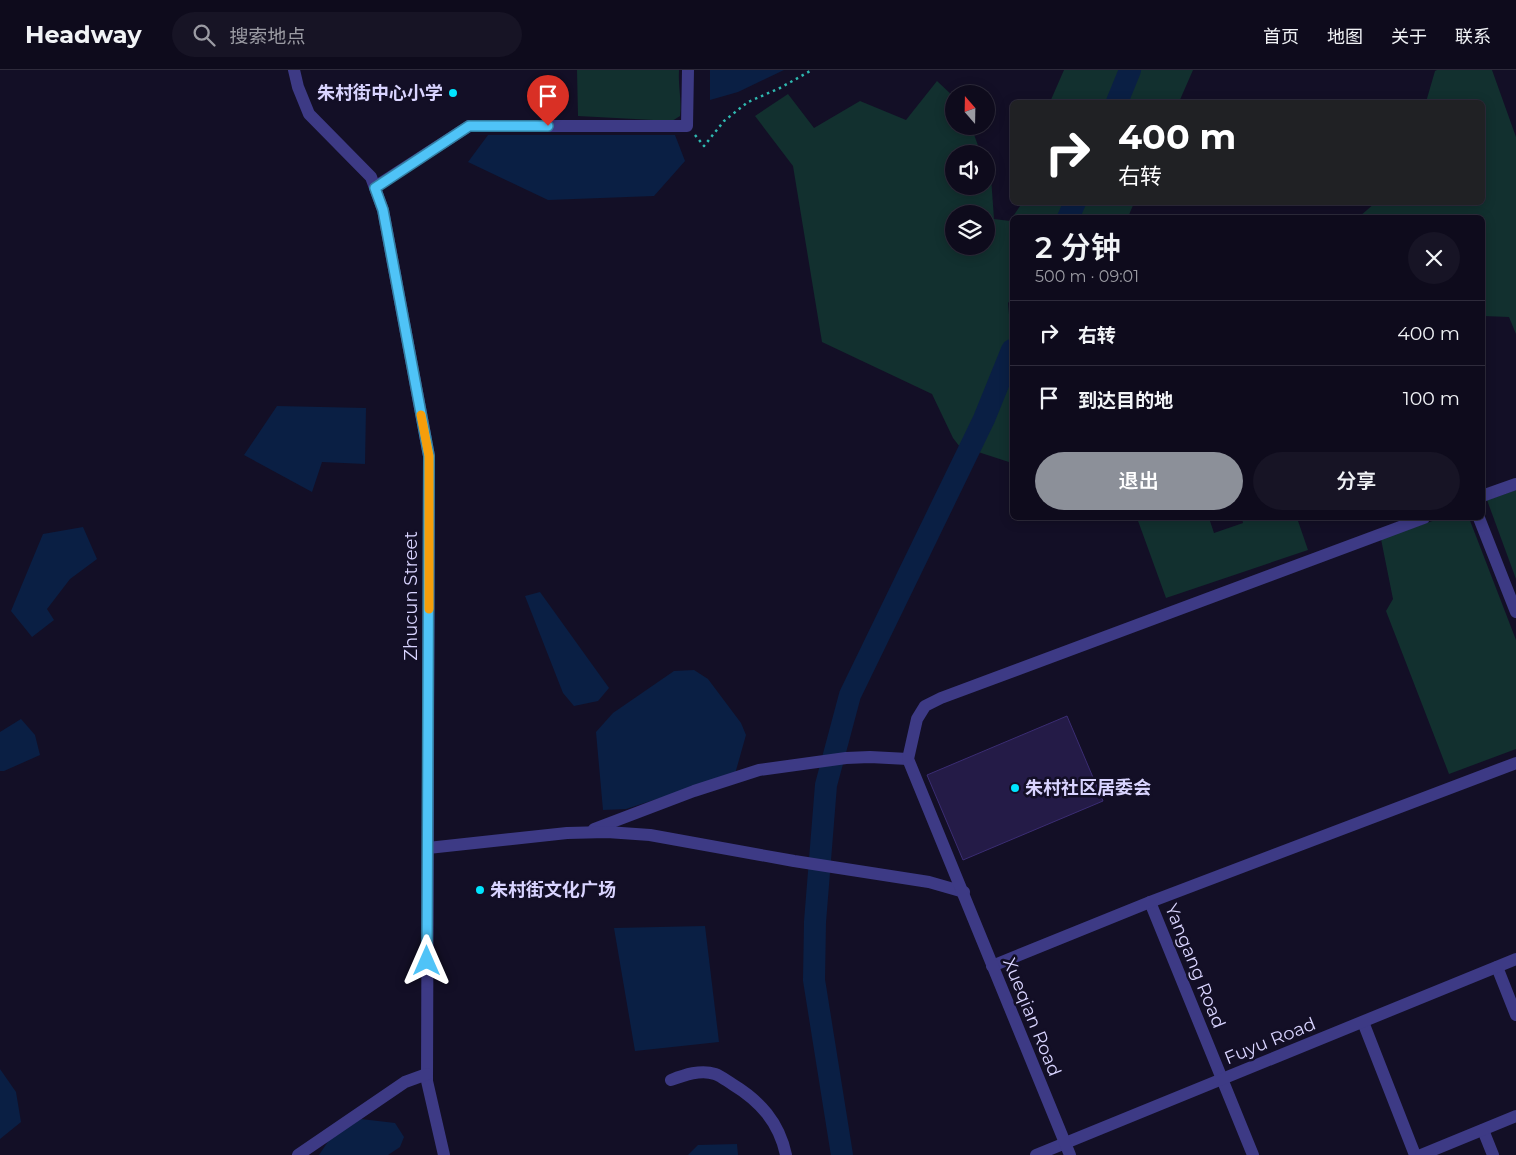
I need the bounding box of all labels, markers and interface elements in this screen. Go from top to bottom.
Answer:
search box [172,12,522,57]
text: Headway [25,20,142,49]
icon: search [190,21,218,49]
text: 搜索地点 [230,25,306,48]
text: 首页 [1263,26,1299,48]
text: 地图 [1327,26,1363,48]
text: 关于 [1391,26,1427,48]
text: 联系 [1455,26,1491,48]
pin [527,75,569,126]
place label: 朱村街中心小学 [317,82,443,104]
icon: arrive [534,82,562,110]
north arrow [945,85,995,135]
map controls [945,85,995,255]
marker: 朱村街中心小学 [447,87,459,99]
text: 400 m [1118,115,1236,158]
icon: right [1035,120,1100,185]
button: sound [945,145,995,195]
text: 右转 [1118,163,1162,190]
button: layers [945,205,995,255]
text: 2 分钟 [1035,229,1121,266]
button: close [1408,232,1460,284]
text: 500 m · 09:01 [1035,267,1139,286]
icon: right [1035,319,1063,347]
text: 400 m [1397,322,1460,345]
text: 右转 [1078,324,1116,347]
icon: arrive [1035,384,1063,412]
text: 100 m [1403,387,1460,410]
text: 到达目的地 [1078,389,1173,412]
button: 退出 [1035,452,1243,510]
button: 分享 [1253,452,1460,510]
street label: Zhucun Street [400,531,422,661]
place label: 朱村社区居委会 [1025,777,1151,799]
marker: 朱村社区居委会 [1009,782,1021,794]
place label: 朱村街文化广场 [490,879,616,901]
marker: 朱村街文化广场 [474,884,486,896]
street label: Yangang Road [1160,901,1230,1031]
position arrow [400,934,452,986]
street label: Xueqian Road [998,955,1066,1079]
street label: Fuyu Road [1221,1013,1319,1069]

